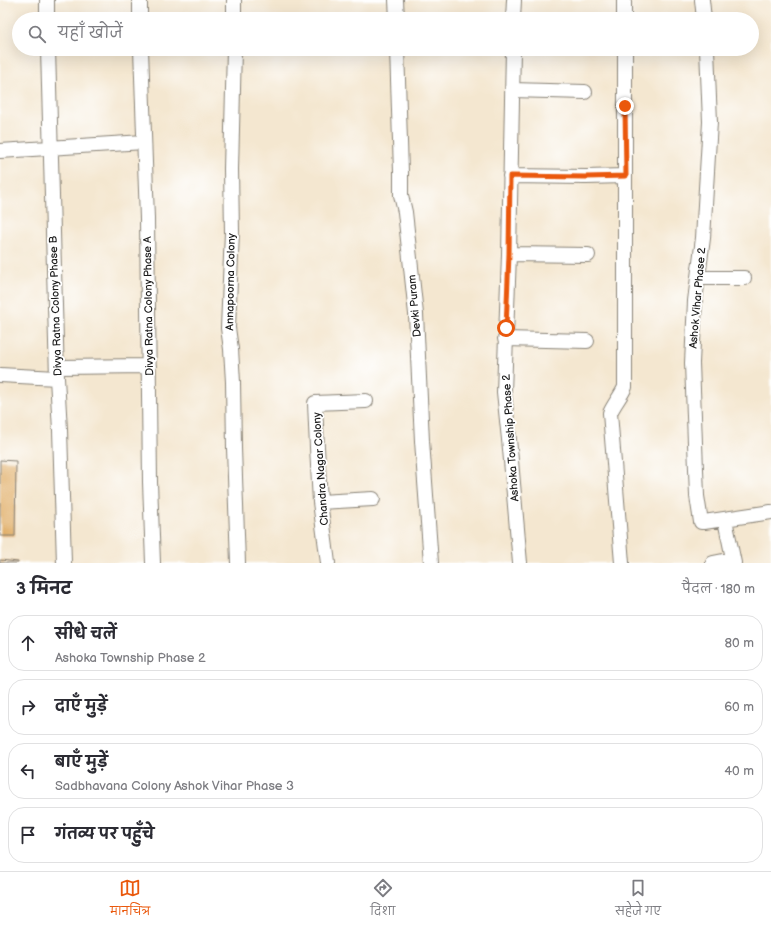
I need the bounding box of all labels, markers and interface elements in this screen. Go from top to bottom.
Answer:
search box [12,12,759,56]
icon: search [26,23,48,45]
text: यहाँ खोजें [58,24,123,43]
route end [616,97,634,115]
street label: Annapoorna Colony [223,233,238,331]
street label: Divya Ratna Colony Phase B [47,235,64,376]
street label: Divya Ratna Colony Phase A [141,236,156,376]
street label: Ashok Vihar Phase 2 [687,246,708,349]
street label: Devki Puram [405,274,424,338]
route start [497,319,515,337]
street label: Ashoka Township Phase 2 [500,373,521,502]
street label: Chandra Nagar Colony [310,412,331,526]
text: 3 मिनट [16,579,72,599]
text: पैदल · 180 m [682,581,755,597]
text: सीधे चलें [55,625,117,644]
icon: ahead [17,632,39,654]
text: 80 m [725,635,754,651]
text: Ashoka Township Phase 2 [55,650,206,666]
icon: right [17,696,39,718]
text: दाएँ मुड़ें [55,697,107,716]
text: 60 m [724,699,754,715]
text: बाएँ मुड़ें [55,753,108,772]
icon: left [17,760,39,782]
text: 40 m [724,763,754,779]
text: Sadbhavana Colony Ashok Vihar Phase 3 [55,778,294,794]
icon: arrive [17,824,39,846]
text: गंतव्य पर पहुँचे [55,825,154,844]
tab: मानचित्र [110,877,150,923]
tab: दिशा [370,877,395,923]
tab: सहेजे गए [615,877,661,923]

